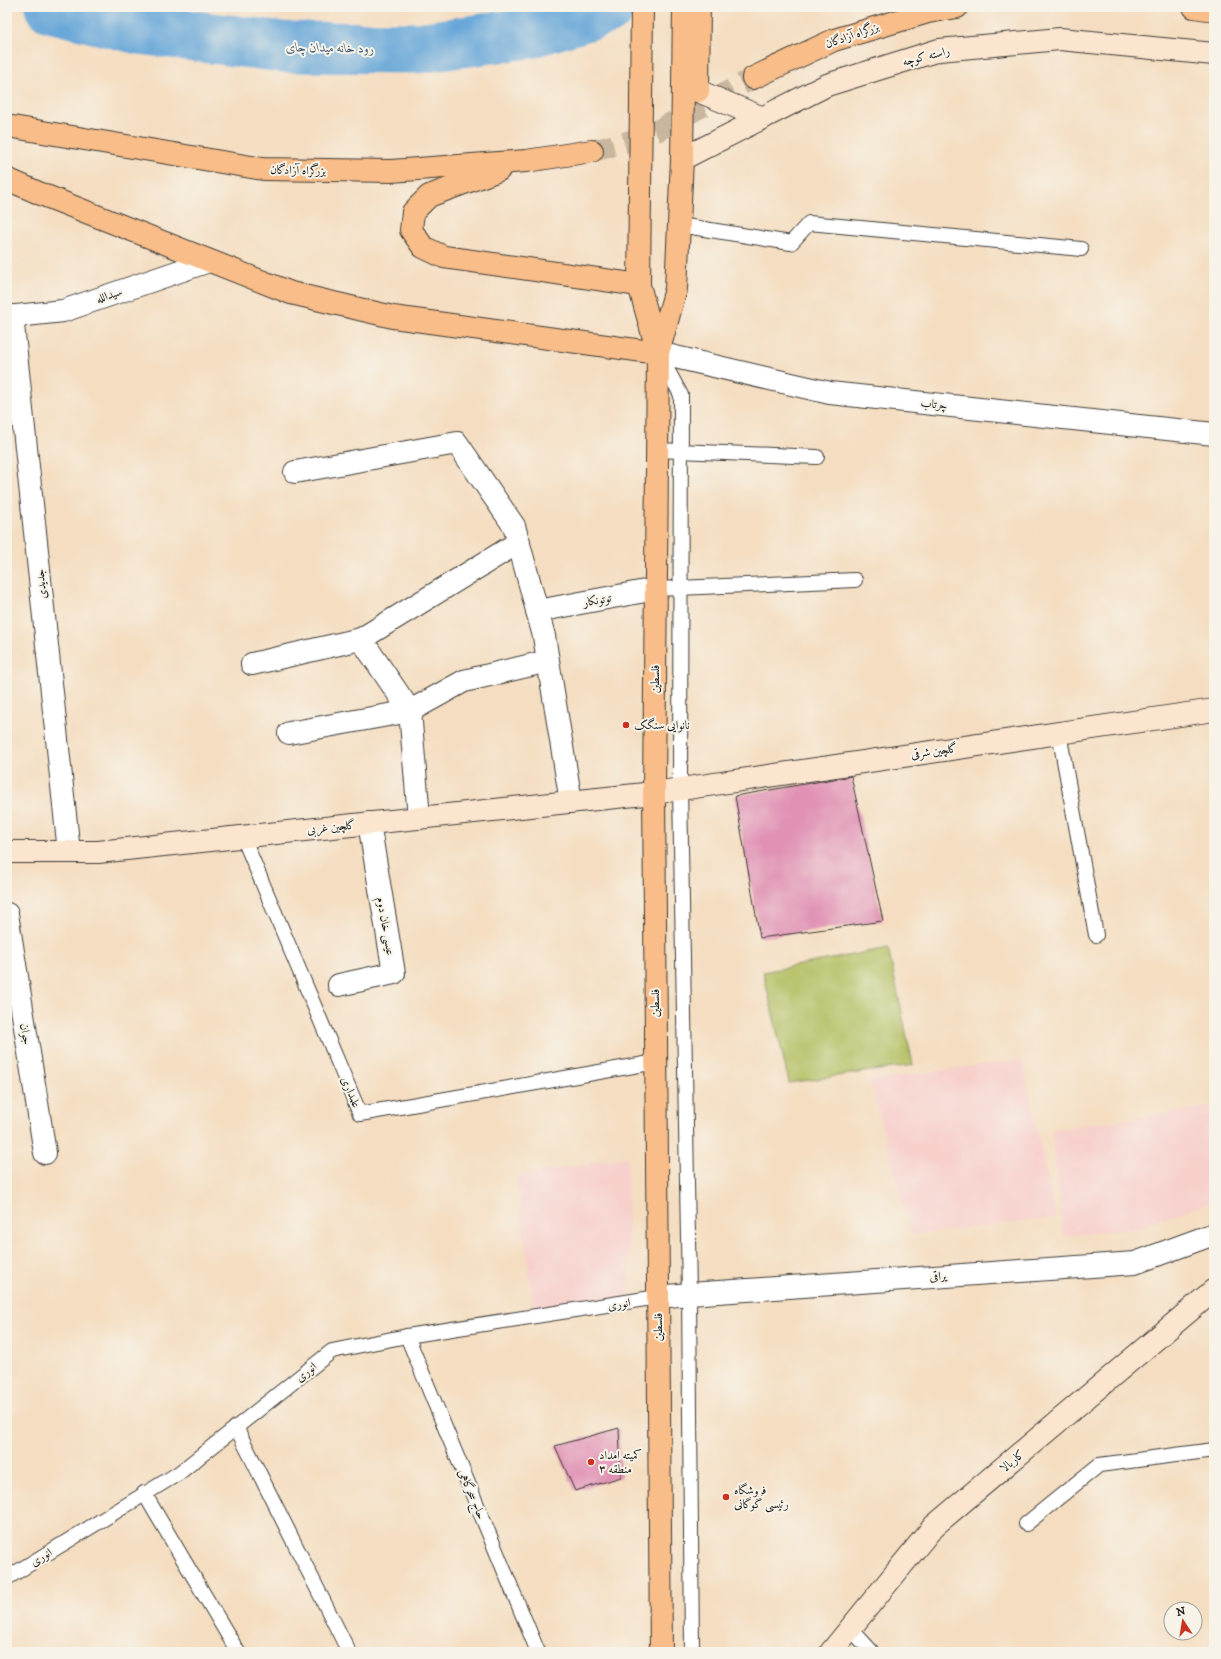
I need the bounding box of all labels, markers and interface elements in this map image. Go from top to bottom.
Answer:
street label: بزرگراه آزادگان [823,18,881,52]
water label: رود خانه میدان چای [286,39,374,57]
street label: راسته کوچه [901,43,952,71]
street label: بزرگراه آزادگان [270,162,326,178]
street label: سیدالله [94,284,124,307]
street label: چرتاب [920,396,948,413]
street label: جدیدی [32,568,51,600]
street label: توتونکار [581,591,613,611]
street label: فلسطین [648,665,663,693]
place label: نانوایی سنگک [634,717,690,733]
marker: نانوایی سنگک [621,720,631,730]
street label: گلچین شرقی [910,740,958,762]
street label: گلچین غربی [306,816,356,838]
street label: عیسی خان دوم [370,896,398,957]
street label: فلسطین [648,989,663,1017]
street label: جوان [16,1022,35,1046]
street label: علمداری [337,1074,364,1110]
street label: یراقی [929,1268,949,1285]
street label: انوری [607,1295,632,1314]
street label: فلسطین [651,1313,666,1341]
street label: انوری [293,1359,320,1385]
street label: کاربالا [997,1447,1028,1476]
place label: کمیته امداد منطقه ۳ [599,1448,642,1477]
marker: کمیته امداد منطقه ۳ [586,1457,596,1467]
street label: حاج سحرگاهی [452,1467,490,1523]
place label: فروشگاه رئیسی گوگانی [734,1482,789,1513]
marker: فروشگاه رئیسی گوگانی [721,1492,731,1502]
street label: انوری [28,1545,55,1570]
north arrow [1163,1601,1203,1641]
text: N [1175,1604,1187,1620]

